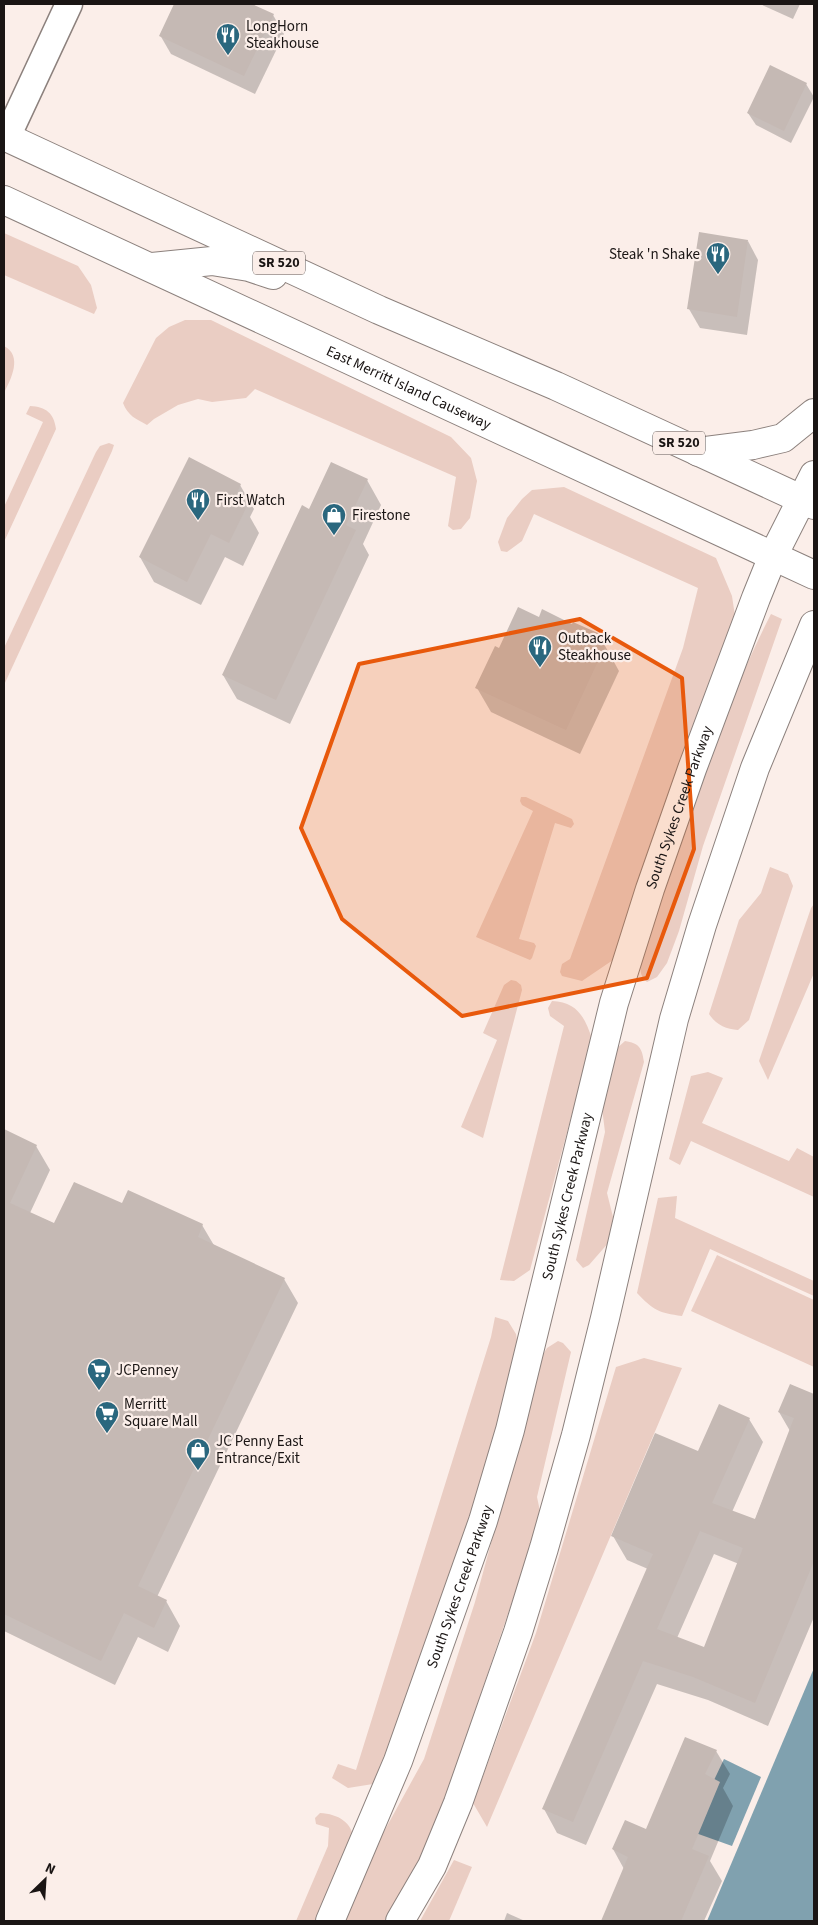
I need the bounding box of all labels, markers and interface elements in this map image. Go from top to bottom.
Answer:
place label: LongHorn Steakhouse [246,16,319,54]
restaurant icon: LongHorn Steakhouse [215,22,241,56]
restaurant icon: Steak 'n Shake [705,241,731,275]
place label: Steak 'n Shake [609,244,700,265]
road number: SR 520 [253,252,305,274]
street label: East Merritt Island Causeway [323,340,495,435]
road number: SR 520 [653,432,705,454]
restaurant icon: First Watch [185,487,211,521]
place label: First Watch [216,490,285,511]
shop icon: Firestone [321,502,347,536]
place label: Firestone [352,505,410,526]
place label: Outback Steakhouse [558,628,631,666]
restaurant icon: Outback Steakhouse [527,634,553,668]
street label: South Sykes Creek Parkway [640,723,718,892]
street label: South Sykes Creek Parkway [536,1110,597,1282]
supermarket icon: JCPenney [86,1357,112,1391]
place label: JCPenney [116,1360,178,1381]
place label: Merritt Square Mall [124,1394,198,1432]
supermarket icon: Merritt Square Mall [94,1400,120,1434]
place label: JC Penny East Entrance/Exit [216,1431,303,1469]
shop icon: JC Penny East Entrance/Exit [185,1437,211,1471]
street label: South Sykes Creek Parkway [421,1502,498,1671]
north arrow [20,1855,70,1905]
text: N [42,1858,59,1880]

